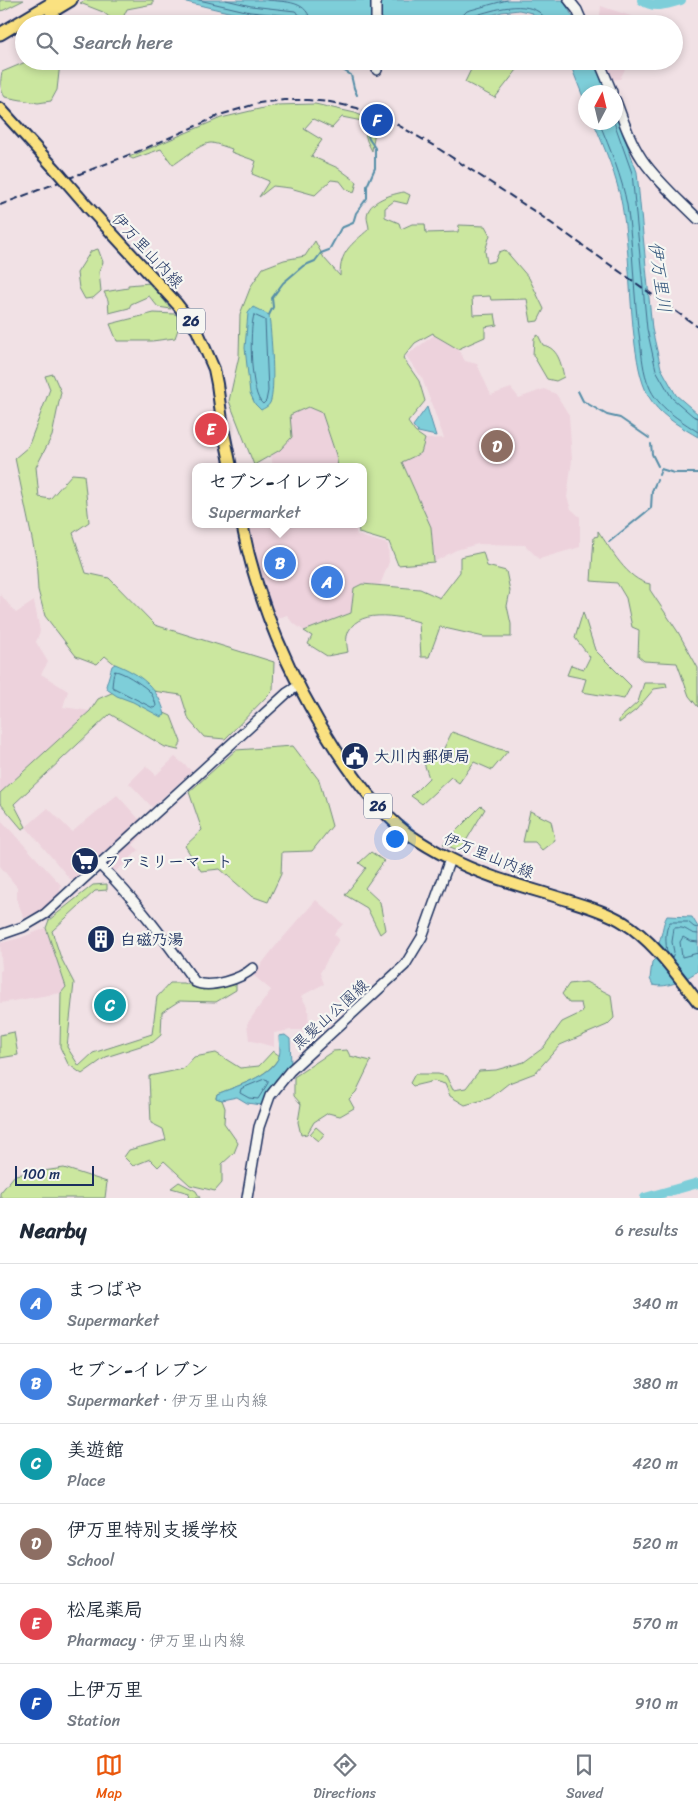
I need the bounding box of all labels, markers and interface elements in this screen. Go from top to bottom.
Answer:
search box [15,15,683,70]
text: Search here [73,26,173,59]
icon: search [33,29,61,57]
north arrow [578,85,623,130]
pin: F [361,101,393,139]
street label: 伊万里山内線 [104,205,191,295]
water label: 伊万里川 [639,239,681,315]
road number: 26 [177,308,205,334]
pin: E [195,410,227,448]
pin: D [481,427,513,465]
popup [192,463,367,528]
text: セブン-イレブン [209,465,350,498]
text: Supermarket [209,498,300,527]
pin: B [264,544,296,582]
pin: A [311,563,343,601]
public building icon: 大川内郵便局 [340,741,370,771]
place label: 大川内郵便局 [374,742,470,771]
road number: 26 [364,794,392,818]
street label: 伊万里山内線 [439,824,539,887]
your location [382,826,408,852]
supermarket icon: ファミリーマート [70,846,100,876]
place label: ファミリーマート [104,847,233,876]
building icon: 白磁乃湯 [86,924,116,954]
place label: 白磁乃湯 [120,925,184,954]
street label: 黒髪山公園線 [285,971,376,1057]
pin: C [94,986,126,1024]
text: 100 m [22,1162,60,1187]
scale bar [15,1163,94,1186]
text: Nearby [20,1212,86,1250]
text: 6 results [615,1216,678,1245]
text: まつばや [67,1273,143,1306]
text: A [31,1289,41,1318]
text: 340 m [633,1289,678,1318]
text: Supermarket [67,1306,159,1335]
text: セブン-イレブン [67,1353,209,1386]
text: B [31,1369,41,1398]
text: 380 m [633,1369,678,1398]
text: Supermarket · 伊万里山内線 [67,1386,268,1415]
text: 美遊館 [67,1433,124,1466]
text: C [31,1449,41,1478]
text: 420 m [632,1449,678,1478]
text: Place [67,1466,106,1495]
text: 伊万里特別支援学校 [67,1513,238,1546]
text: D [31,1529,41,1558]
text: 520 m [632,1529,678,1558]
text: School [67,1546,114,1575]
text: 松尾薬局 [67,1593,143,1626]
text: E [32,1609,40,1638]
text: 570 m [633,1609,678,1638]
text: Pharmacy · 伊万里山内線 [67,1626,245,1655]
text: 上伊万里 [67,1673,143,1706]
text: F [32,1689,40,1718]
text: 910 m [635,1689,678,1718]
text: Station [67,1706,120,1735]
tab: Map [95,1751,123,1806]
tab: Directions [313,1751,376,1806]
tab: Saved [566,1751,603,1806]

